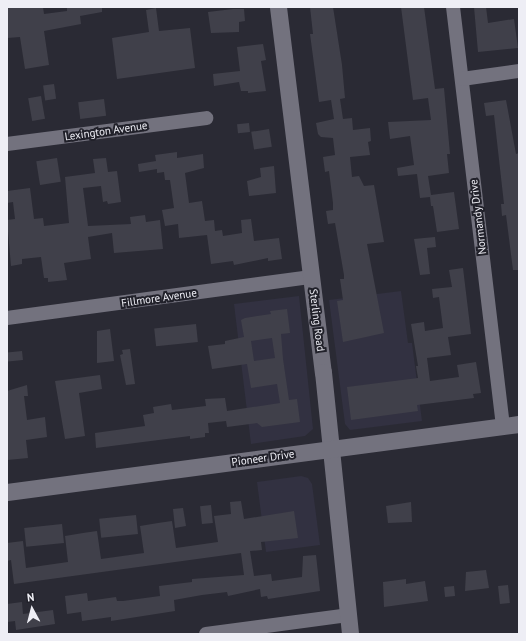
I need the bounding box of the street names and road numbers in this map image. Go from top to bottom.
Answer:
street label: Lexington Avenue [64,119,148,143]
street label: Normandy Drive [467,178,489,256]
street label: Fillmore Avenue [120,286,198,310]
street label: Sterling Road [307,288,327,352]
street label: Pioneer Drive [231,447,295,469]

